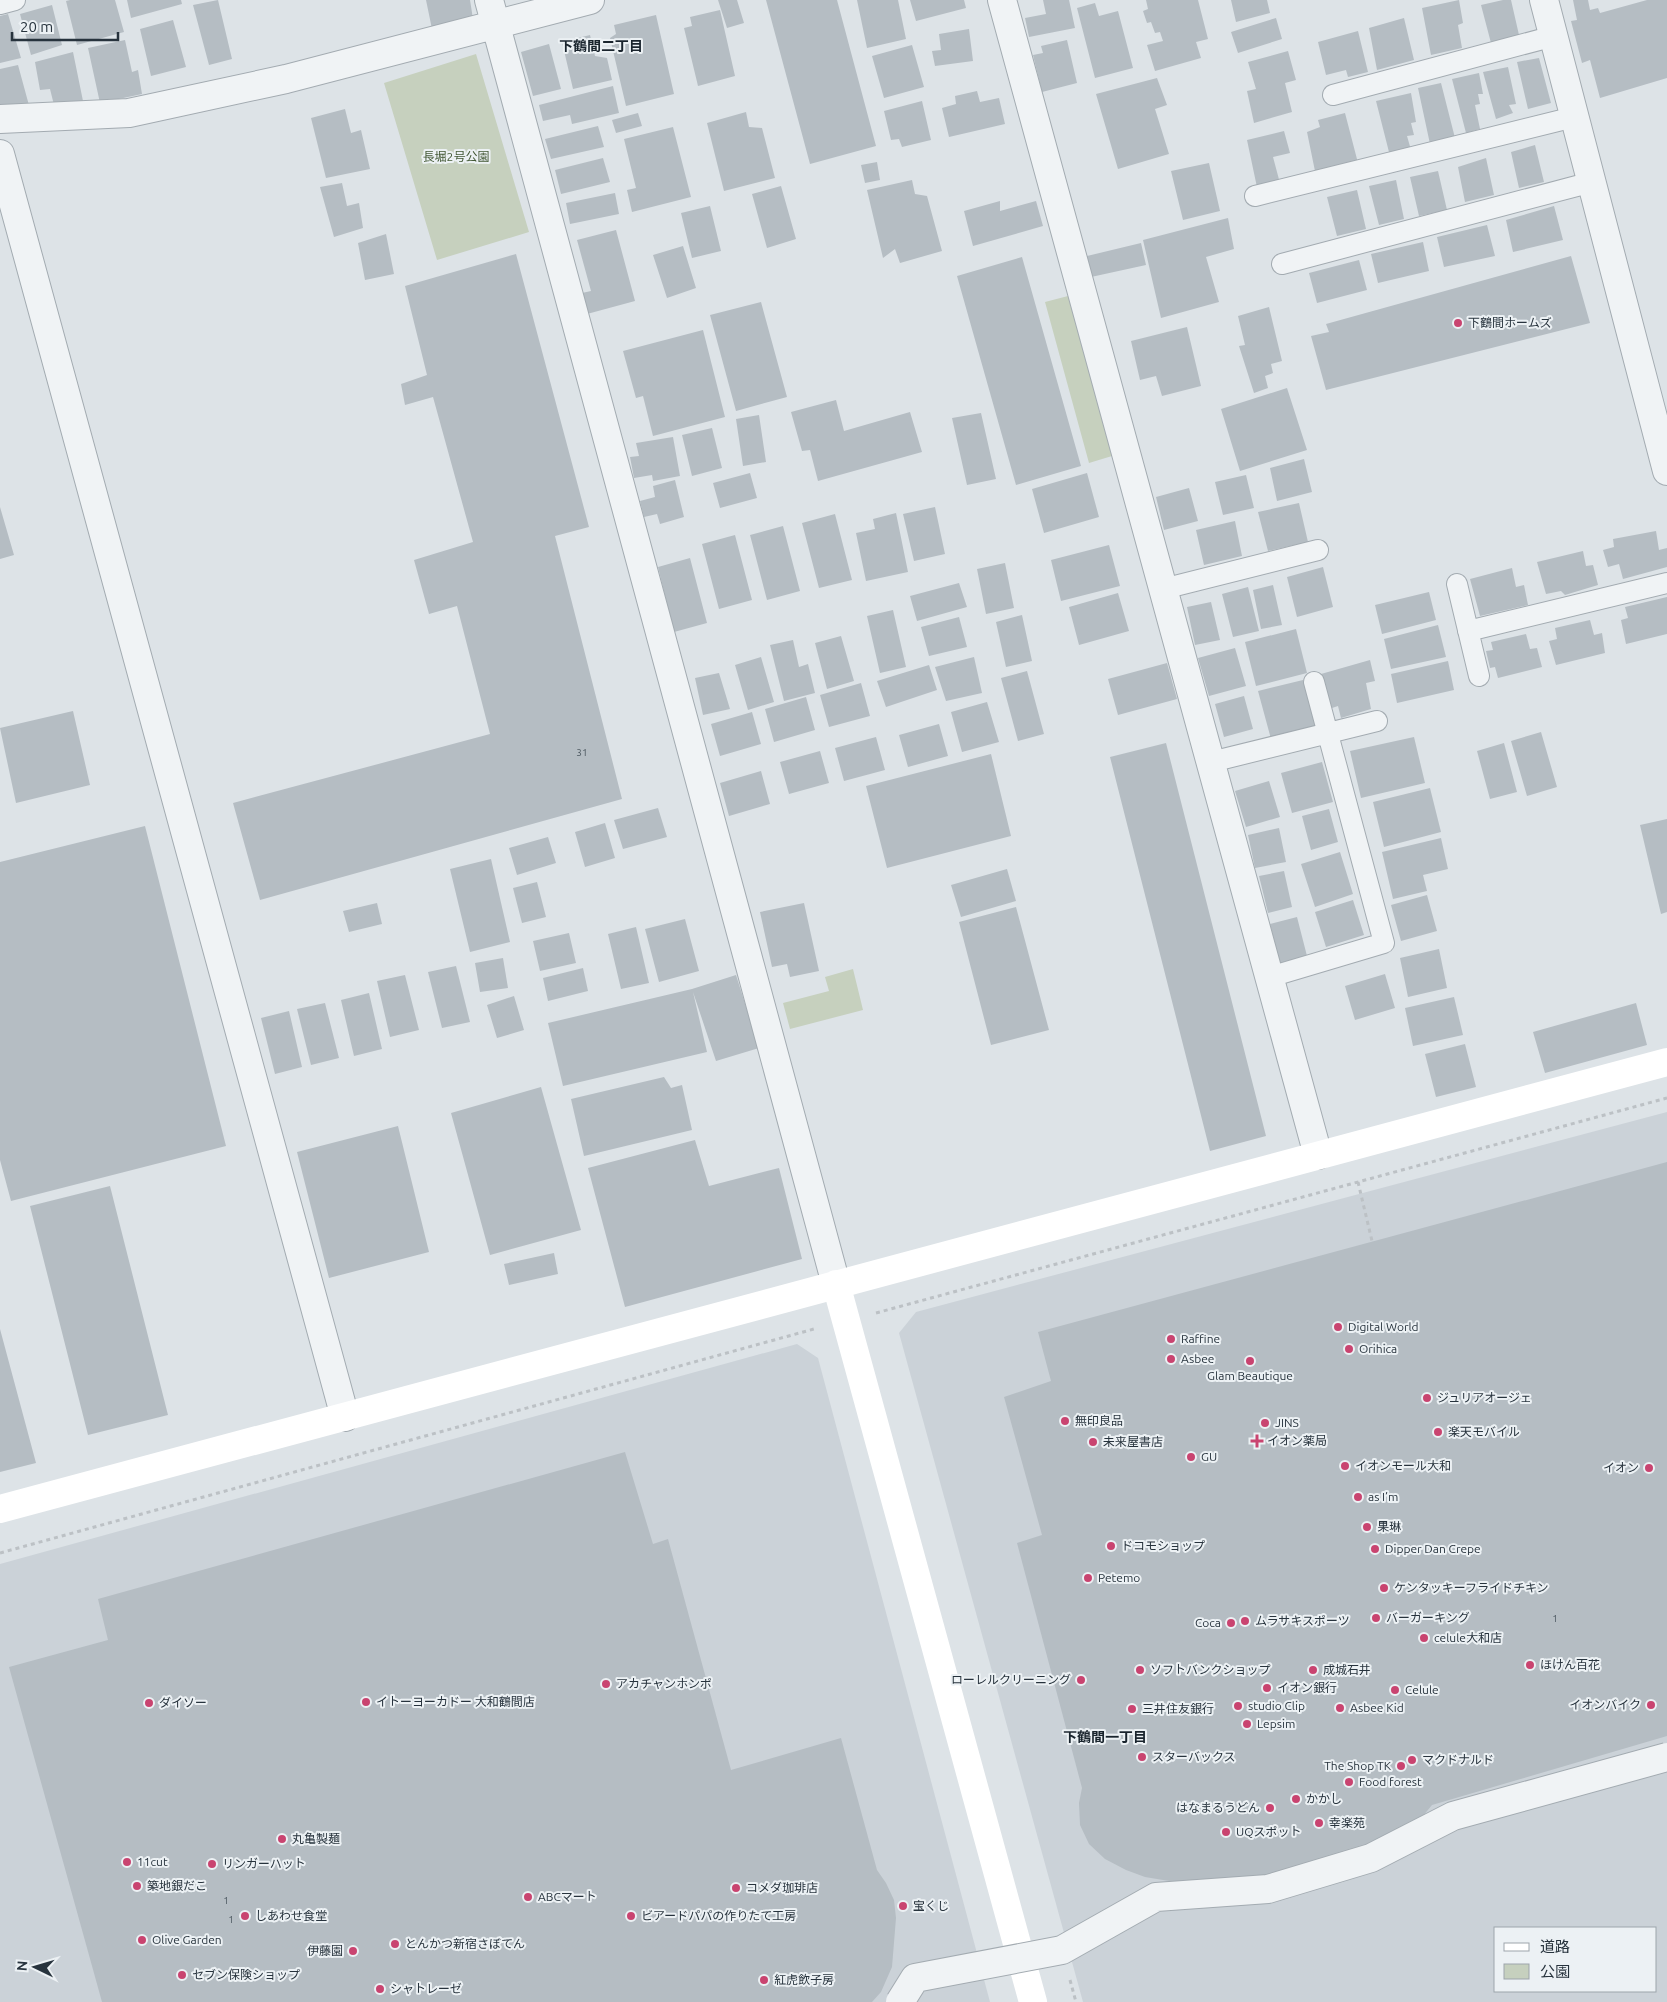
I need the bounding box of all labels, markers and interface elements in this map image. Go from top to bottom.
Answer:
scale bar [12,10,119,42]
text: 20 m [20,18,53,35]
district label: 下鶴間二丁目 [559,38,643,54]
park label: 長堀2号公園 [423,150,489,163]
place label: 下鶴間ホームズ [1468,316,1552,329]
marker: 下鶴間ホームズ [1452,317,1464,329]
house number: 31 [576,747,588,758]
place label: Digital World [1348,1320,1419,1333]
marker: Digital World [1332,1321,1344,1333]
place label: Raffine [1181,1332,1220,1345]
marker: Raffine [1165,1333,1177,1345]
place label: Orihica [1359,1342,1397,1355]
marker: Orihica [1343,1343,1355,1355]
place label: Asbee [1181,1352,1214,1365]
marker: Asbee [1165,1353,1177,1365]
marker: Glam Beautique [1244,1355,1256,1367]
place label: Glam Beautique [1207,1369,1293,1382]
place label: ジュリアオージェ [1437,1391,1532,1404]
marker: ジュリアオージェ [1421,1392,1433,1404]
place label: 無印良品 [1075,1414,1123,1427]
marker: 無印良品 [1059,1415,1071,1427]
place label: JINS [1275,1416,1299,1429]
marker: JINS [1259,1417,1271,1429]
place label: 楽天モバイル [1448,1425,1520,1438]
marker: 楽天モバイル [1432,1426,1444,1438]
place label: イオン薬局 [1267,1434,1327,1447]
place label: 未来屋書店 [1103,1435,1163,1448]
marker: イオン薬局 [1251,1435,1263,1447]
marker: 未来屋書店 [1087,1436,1099,1448]
place label: GU [1201,1450,1217,1463]
marker: GU [1185,1451,1197,1463]
place label: イオンモール大和 [1355,1459,1451,1472]
marker: イオンモール大和 [1339,1460,1351,1472]
place label: イオン [1603,1461,1639,1474]
marker: イオン [1643,1462,1655,1474]
place label: as I’m [1368,1490,1398,1503]
marker: as I’m [1352,1491,1364,1503]
place label: 果琳 [1377,1520,1401,1533]
marker: 果琳 [1361,1521,1373,1533]
place label: ドコモショップ [1121,1539,1205,1552]
marker: ドコモショップ [1105,1540,1117,1552]
place label: Dipper Dan Crepe [1385,1542,1481,1555]
marker: Dipper Dan Crepe [1369,1543,1381,1555]
place label: Petemo [1098,1571,1140,1584]
marker: Petemo [1082,1572,1094,1584]
place label: ケンタッキーフライドチキン [1394,1581,1549,1594]
marker: ケンタッキーフライドチキン [1378,1582,1390,1594]
place label: バーガーキング [1386,1611,1470,1624]
marker: バーガーキング [1370,1612,1382,1624]
house number: 1 [1552,1613,1558,1624]
place label: ムラサキスポーツ [1255,1614,1350,1627]
marker: ムラサキスポーツ [1239,1615,1251,1627]
place label: Coca [1195,1616,1221,1629]
marker: Coca [1225,1617,1237,1629]
place label: celule大和店 [1434,1631,1502,1644]
marker: celule大和店 [1418,1632,1430,1644]
place label: ほけん百花 [1540,1658,1600,1671]
marker: ほけん百花 [1524,1659,1536,1671]
place label: ソフトバンクショップ [1150,1663,1271,1676]
place label: 成城石井 [1323,1663,1371,1676]
marker: ソフトバンクショップ [1134,1664,1146,1676]
marker: 成城石井 [1307,1664,1319,1676]
place label: ローレルクリーニング [951,1673,1071,1686]
marker: ローレルクリーニング [1075,1674,1087,1686]
place label: アカチャンホンポ [616,1677,712,1690]
marker: アカチャンホンポ [600,1678,612,1690]
place label: イオン銀行 [1277,1681,1337,1694]
marker: イオン銀行 [1261,1682,1273,1694]
place label: Celule [1405,1683,1439,1696]
marker: Celule [1389,1684,1401,1696]
place label: イトーヨーカドー 大和鶴間店 [376,1695,535,1708]
place label: ダイソー [159,1696,207,1709]
marker: イトーヨーカドー 大和鶴間店 [360,1696,372,1708]
marker: ダイソー [143,1697,155,1709]
place label: イオンバイク [1569,1698,1641,1711]
place label: studio Clip [1248,1699,1305,1712]
marker: イオンバイク [1645,1699,1657,1711]
marker: studio Clip [1232,1700,1244,1712]
place label: Asbee Kid [1350,1701,1404,1714]
place label: 三井住友銀行 [1142,1702,1214,1715]
marker: Asbee Kid [1334,1702,1346,1714]
marker: 三井住友銀行 [1126,1703,1138,1715]
place label: Lepsim [1257,1717,1295,1730]
marker: Lepsim [1241,1718,1253,1730]
district label: 下鶴間一丁目 [1063,1729,1147,1745]
place label: スターバックス [1152,1750,1236,1763]
marker: スターバックス [1136,1751,1148,1763]
place label: マクドナルド [1422,1753,1494,1766]
marker: マクドナルド [1406,1754,1418,1766]
place label: The Shop TK [1324,1759,1392,1772]
marker: The Shop TK [1395,1760,1407,1772]
place label: Food forest [1359,1775,1422,1788]
marker: Food forest [1343,1776,1355,1788]
place label: かかし [1306,1792,1342,1805]
marker: かかし [1290,1793,1302,1805]
place label: はなまるうどん [1176,1801,1260,1814]
marker: はなまるうどん [1264,1802,1276,1814]
place label: 幸楽苑 [1329,1816,1365,1829]
marker: 幸楽苑 [1313,1817,1325,1829]
place label: UQスポット [1236,1825,1302,1838]
marker: UQスポット [1220,1826,1232,1838]
place label: 丸亀製麺 [292,1832,340,1845]
marker: 丸亀製麺 [276,1833,288,1845]
place label: 11cut [137,1855,168,1868]
marker: 11cut [121,1856,133,1868]
place label: リンガーハット [222,1857,306,1870]
marker: リンガーハット [206,1858,218,1870]
place label: 築地銀だこ [147,1879,207,1892]
marker: 築地銀だこ [131,1880,143,1892]
place label: コメダ珈琲店 [746,1881,818,1894]
marker: コメダ珈琲店 [730,1882,742,1894]
place label: ABCマート [538,1890,597,1903]
marker: ABCマート [522,1891,534,1903]
house number: 1 [223,1895,229,1906]
place label: 宝くじ [913,1899,949,1912]
marker: 宝くじ [897,1900,909,1912]
place label: しあわせ食堂 [255,1909,327,1922]
place label: ビアードパパの作りたて工房 [641,1909,796,1922]
marker: しあわせ食堂 [239,1910,251,1922]
marker: ビアードパパの作りたて工房 [625,1910,637,1922]
house number: 1 [228,1914,234,1925]
legend [1494,1927,1657,1992]
place label: Olive Garden [152,1933,222,1946]
marker: Olive Garden [136,1934,148,1946]
place label: とんかつ新宿さぼてん [405,1937,525,1950]
marker: とんかつ新宿さぼてん [389,1938,401,1950]
text: 道路 [1540,1938,1570,1955]
north arrow [10,1942,60,1992]
place label: 伊藤園 [307,1944,343,1957]
marker: 伊藤園 [347,1945,359,1957]
text: N [14,1960,30,1972]
text: 公園 [1540,1963,1570,1980]
place label: セブン保険ショップ [192,1968,300,1981]
marker: セブン保険ショップ [176,1969,188,1981]
place label: 紅虎飲子房 [774,1973,834,1986]
marker: 紅虎飲子房 [758,1974,770,1986]
place label: シャトレーゼ [390,1982,462,1995]
marker: シャトレーゼ [374,1983,386,1995]

